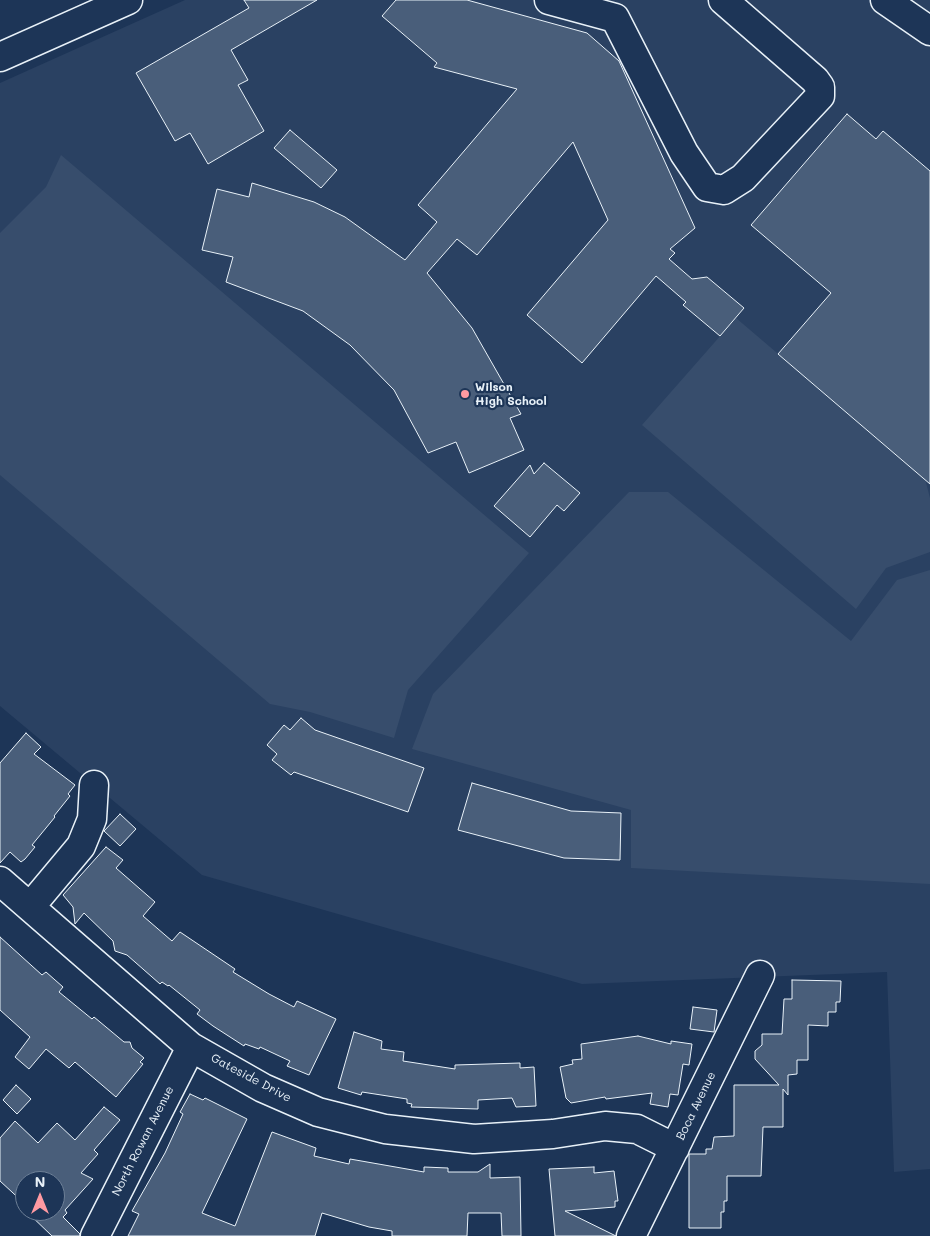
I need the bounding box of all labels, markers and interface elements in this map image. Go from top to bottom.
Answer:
place label: Wilson High School [475,380,547,408]
marker: Wilson High School [459,388,471,400]
street label: Gateside Drive [208,1051,294,1105]
street label: Boca Avenue [673,1069,719,1143]
street label: North Rowan Avenue [109,1084,177,1198]
north arrow [15,1171,65,1221]
text: N [35,1172,45,1191]

